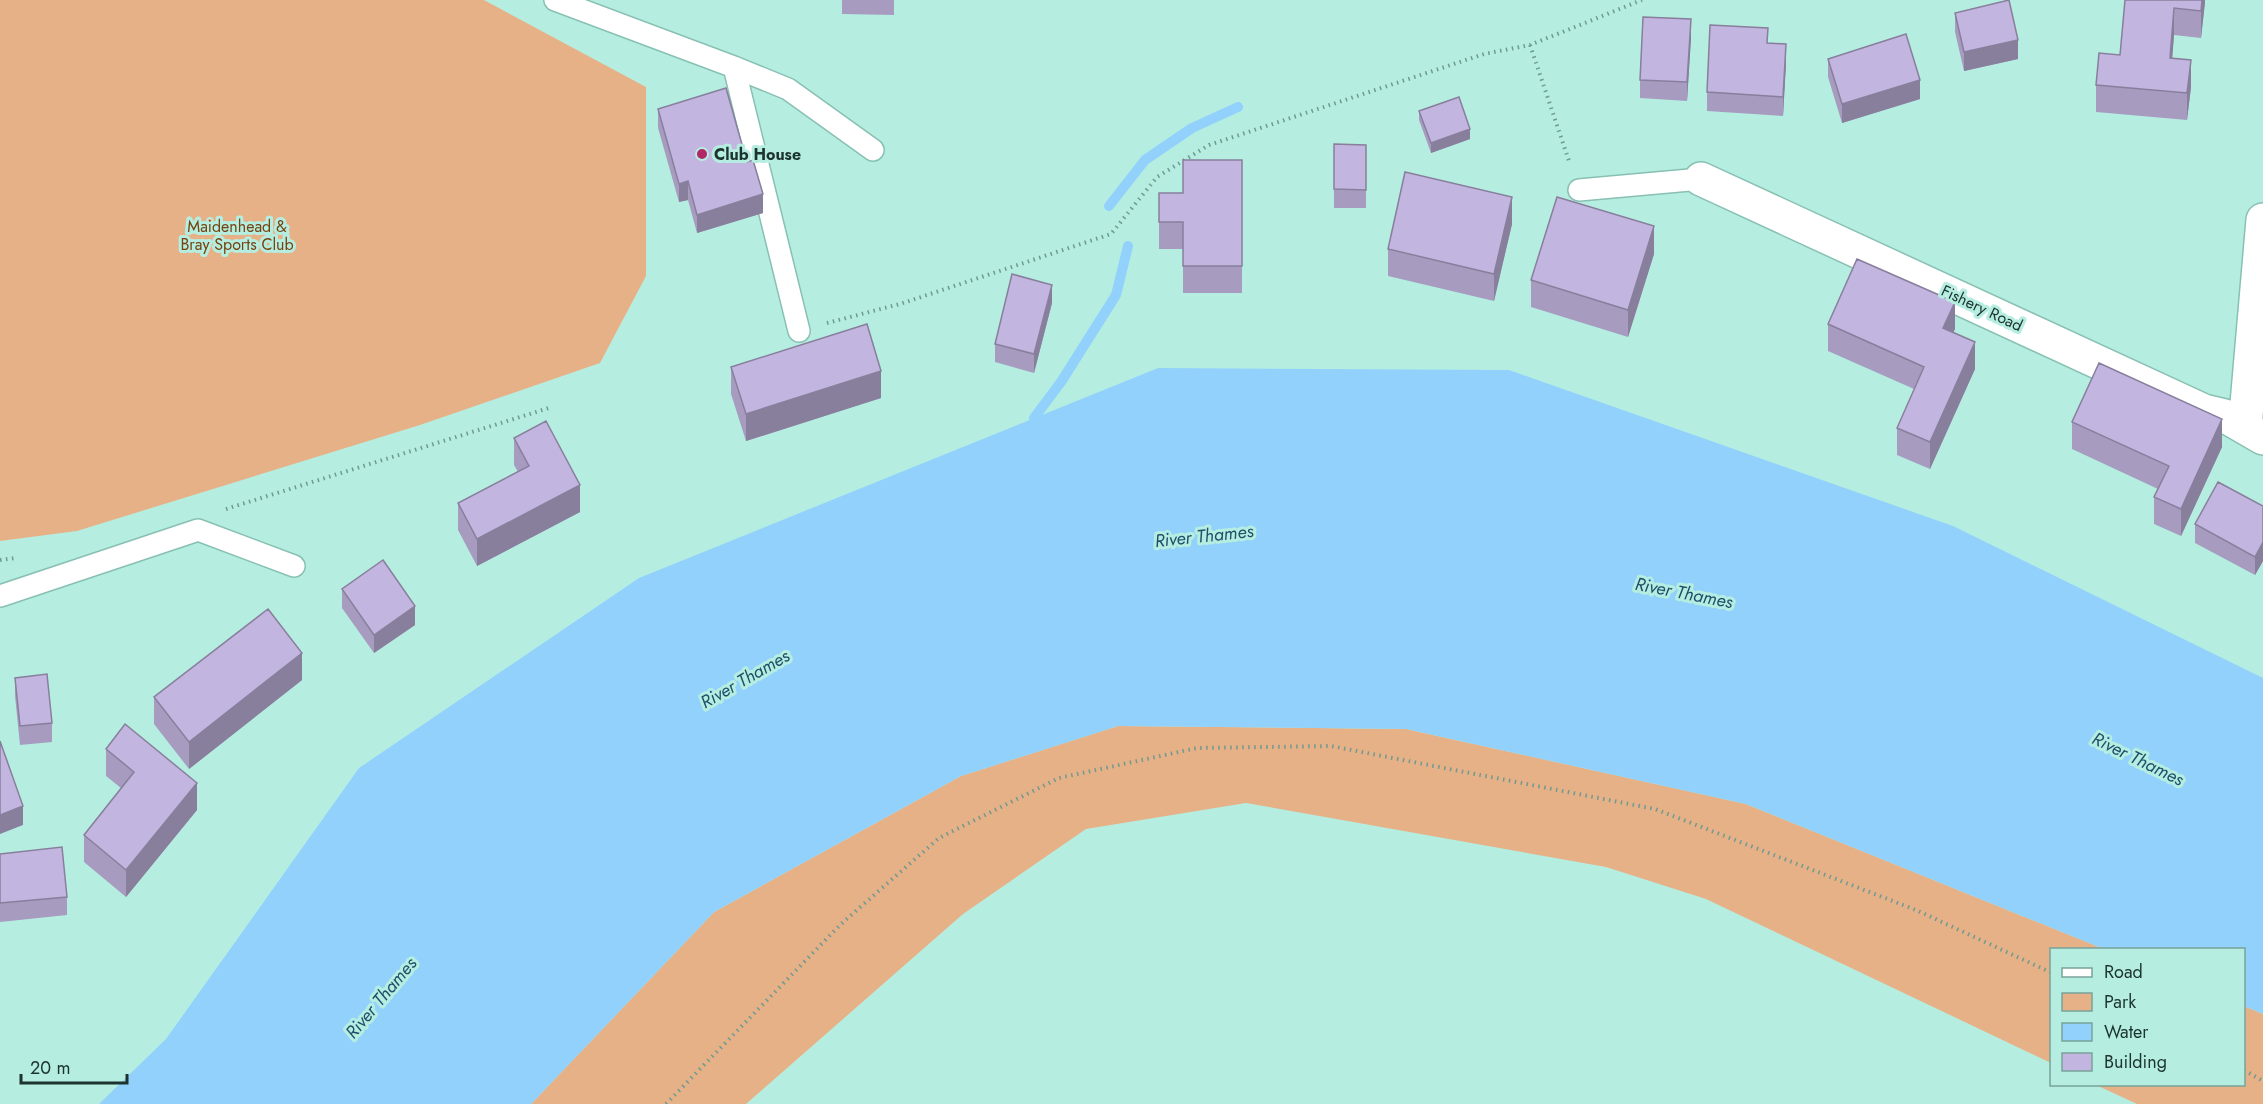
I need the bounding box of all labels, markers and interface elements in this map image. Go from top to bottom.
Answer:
place label: Club House [714,143,801,166]
marker: Club House [695,147,709,161]
park label: Maidenhead & Bray Sports Club [180,215,294,256]
street label: Fishery Road [1937,279,2027,337]
water label: River Thames [1153,518,1256,554]
water label: River Thames [1633,571,1736,615]
water label: River Thames [696,643,795,715]
water label: River Thames [2088,726,2189,793]
legend [2050,948,2245,1086]
water label: River Thames [339,951,423,1044]
text: Road [2104,959,2143,985]
text: Park [2104,989,2136,1015]
text: Water [2104,1019,2149,1045]
scale bar [21,1047,128,1085]
text: Building [2104,1049,2167,1075]
text: 20 m [30,1055,70,1081]

